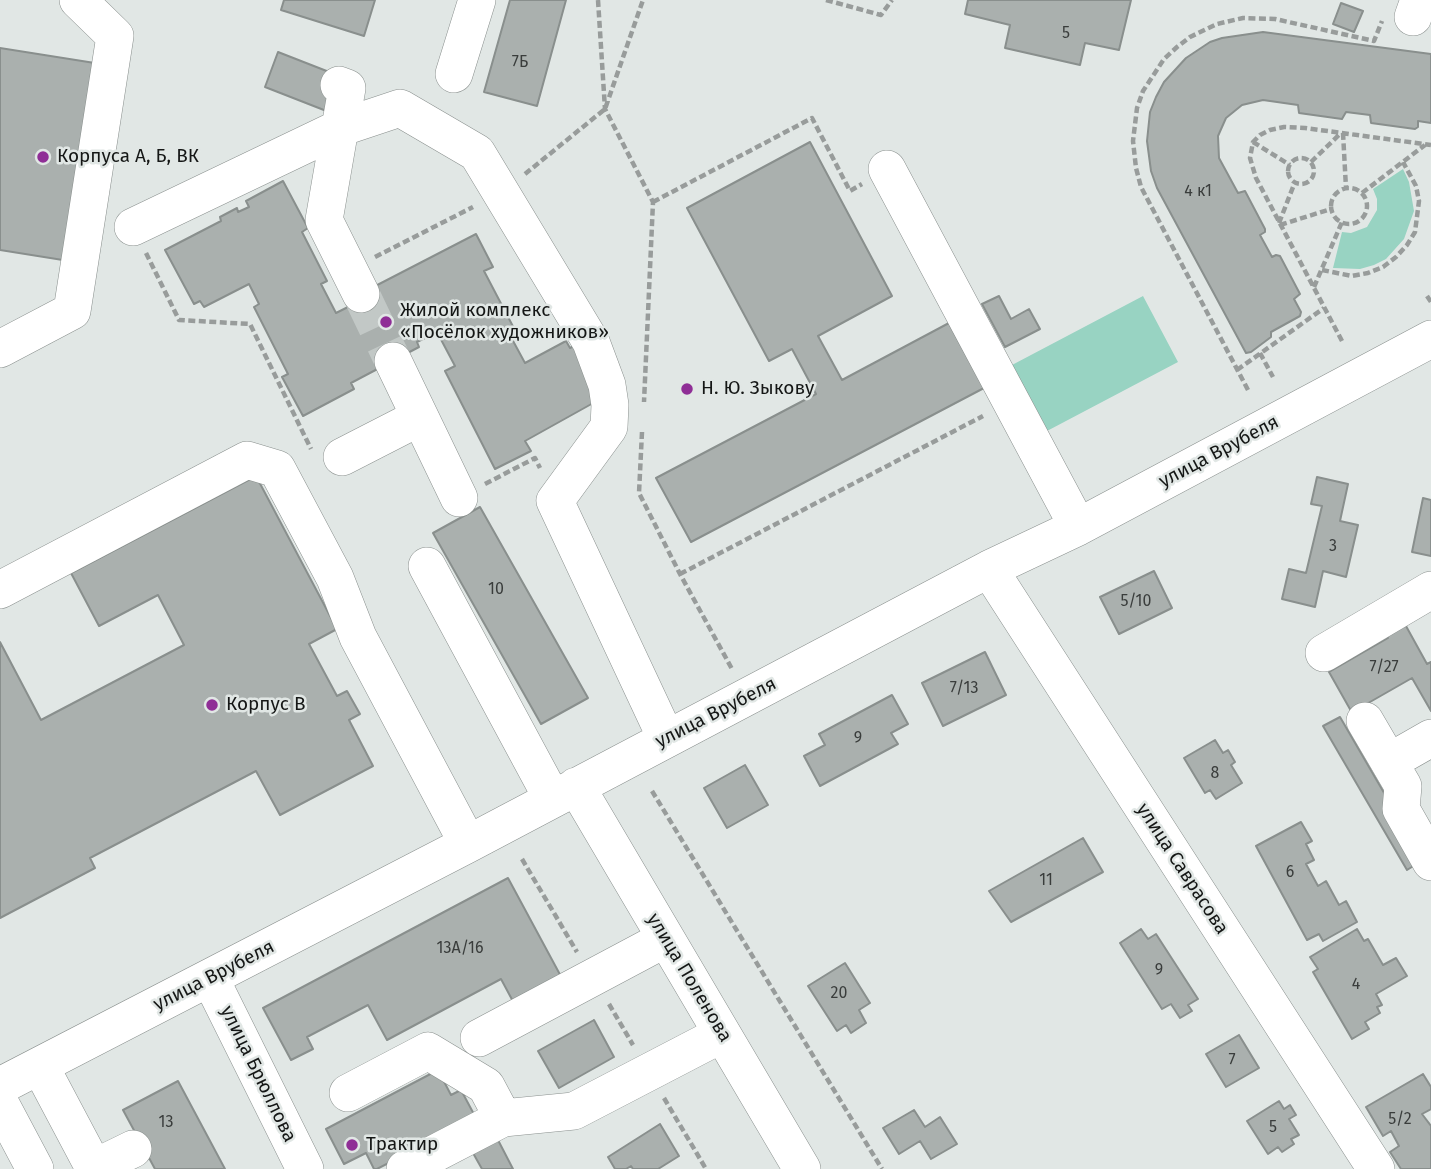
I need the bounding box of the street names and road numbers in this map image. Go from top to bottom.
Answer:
street label: улица Врубеля [1155,411,1283,493]
street label: улица Врубеля [652,673,780,753]
street label: улица Саврасова [1131,799,1233,939]
street label: улица Поленова [642,909,736,1047]
street label: улица Врубеля [150,936,278,1016]
street label: улица Брюллова [215,1002,301,1146]

